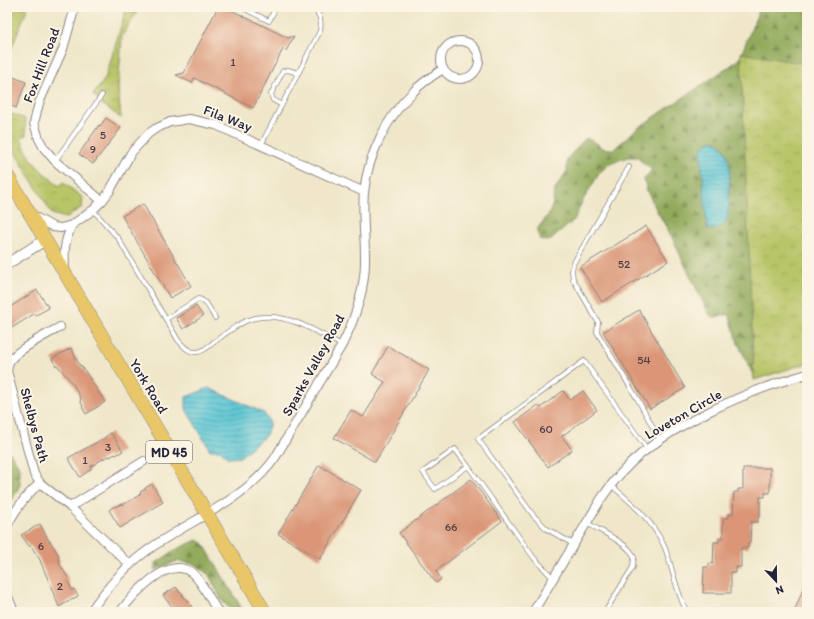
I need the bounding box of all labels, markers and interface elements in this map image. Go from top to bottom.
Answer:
street label: Fox Hill Road [19,25,64,105]
house number: 1 [230,55,236,69]
street label: Fila Way [201,101,255,136]
house number: 5 [100,128,106,142]
house number: 9 [90,142,96,156]
house number: 52 [618,257,631,271]
street label: Sparks Valley Road [278,311,349,419]
house number: 54 [637,353,651,367]
street label: York Road [126,356,172,417]
street label: Loveton Circle [642,385,725,443]
street label: Shelbys Path [16,386,53,465]
house number: 60 [539,422,553,436]
house number: 3 [105,440,112,454]
road number: MD 45 [146,441,192,463]
house number: 1 [82,453,88,467]
house number: 66 [445,520,457,534]
house number: 6 [38,539,44,553]
north arrow [756,561,796,601]
house number: 2 [57,579,64,593]
text: N [774,582,785,597]

